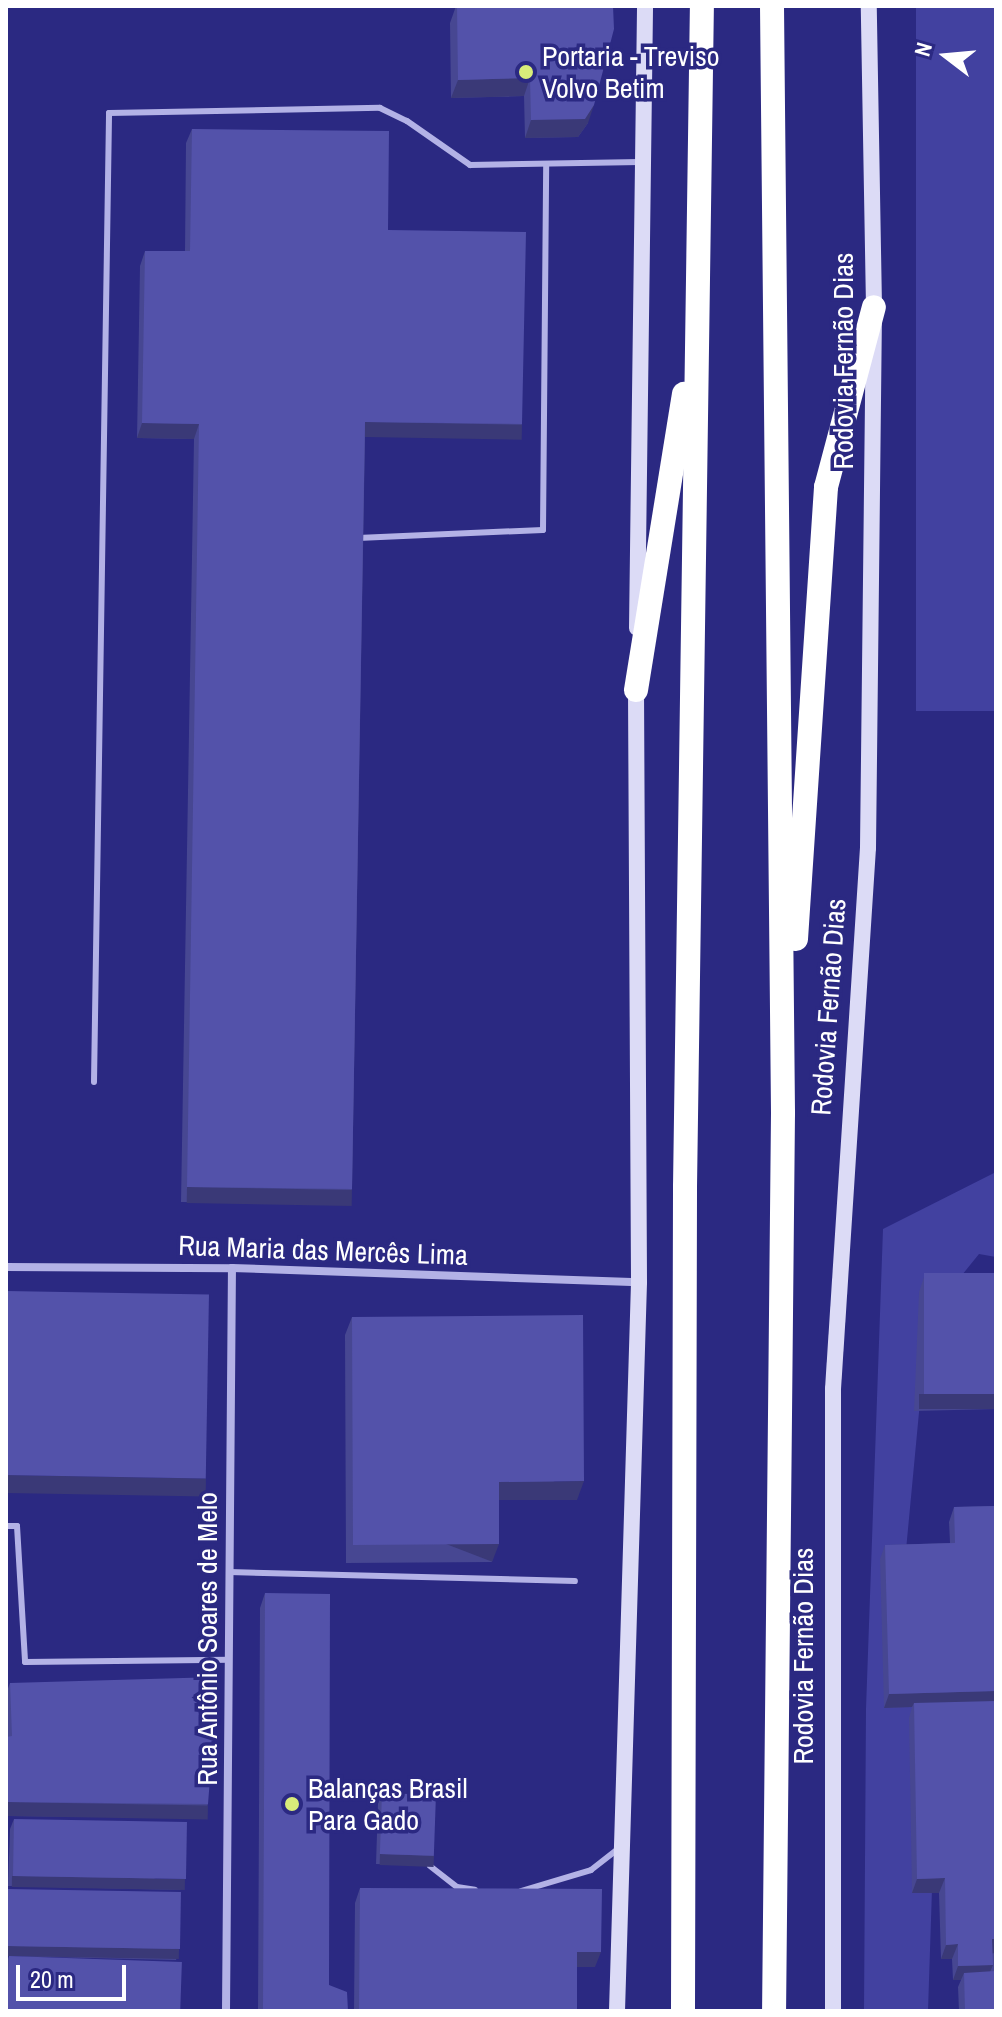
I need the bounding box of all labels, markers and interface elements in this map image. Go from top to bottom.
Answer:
north arrow [906,16,986,96]
place label: Portaria - Treviso Volvo Betim [542,39,720,105]
text: N [907,39,939,60]
marker: Portaria - Treviso Volvo Betim [517,63,535,81]
street label: Rodovia Fernão Dias [826,252,860,470]
street label: Rodovia Fernão Dias [804,898,852,1116]
street label: Rua Maria das Mercês Lima [178,1228,468,1272]
street label: Rua Antônio Soares de Melo [190,1492,224,1786]
street label: Rodovia Fernão Dias [786,1547,820,1765]
place label: Balanças Brasil Para Gado [308,1771,468,1837]
marker: Balanças Brasil Para Gado [283,1795,301,1813]
scale bar [20,1949,130,1999]
text: 20 m [30,1963,74,1995]

